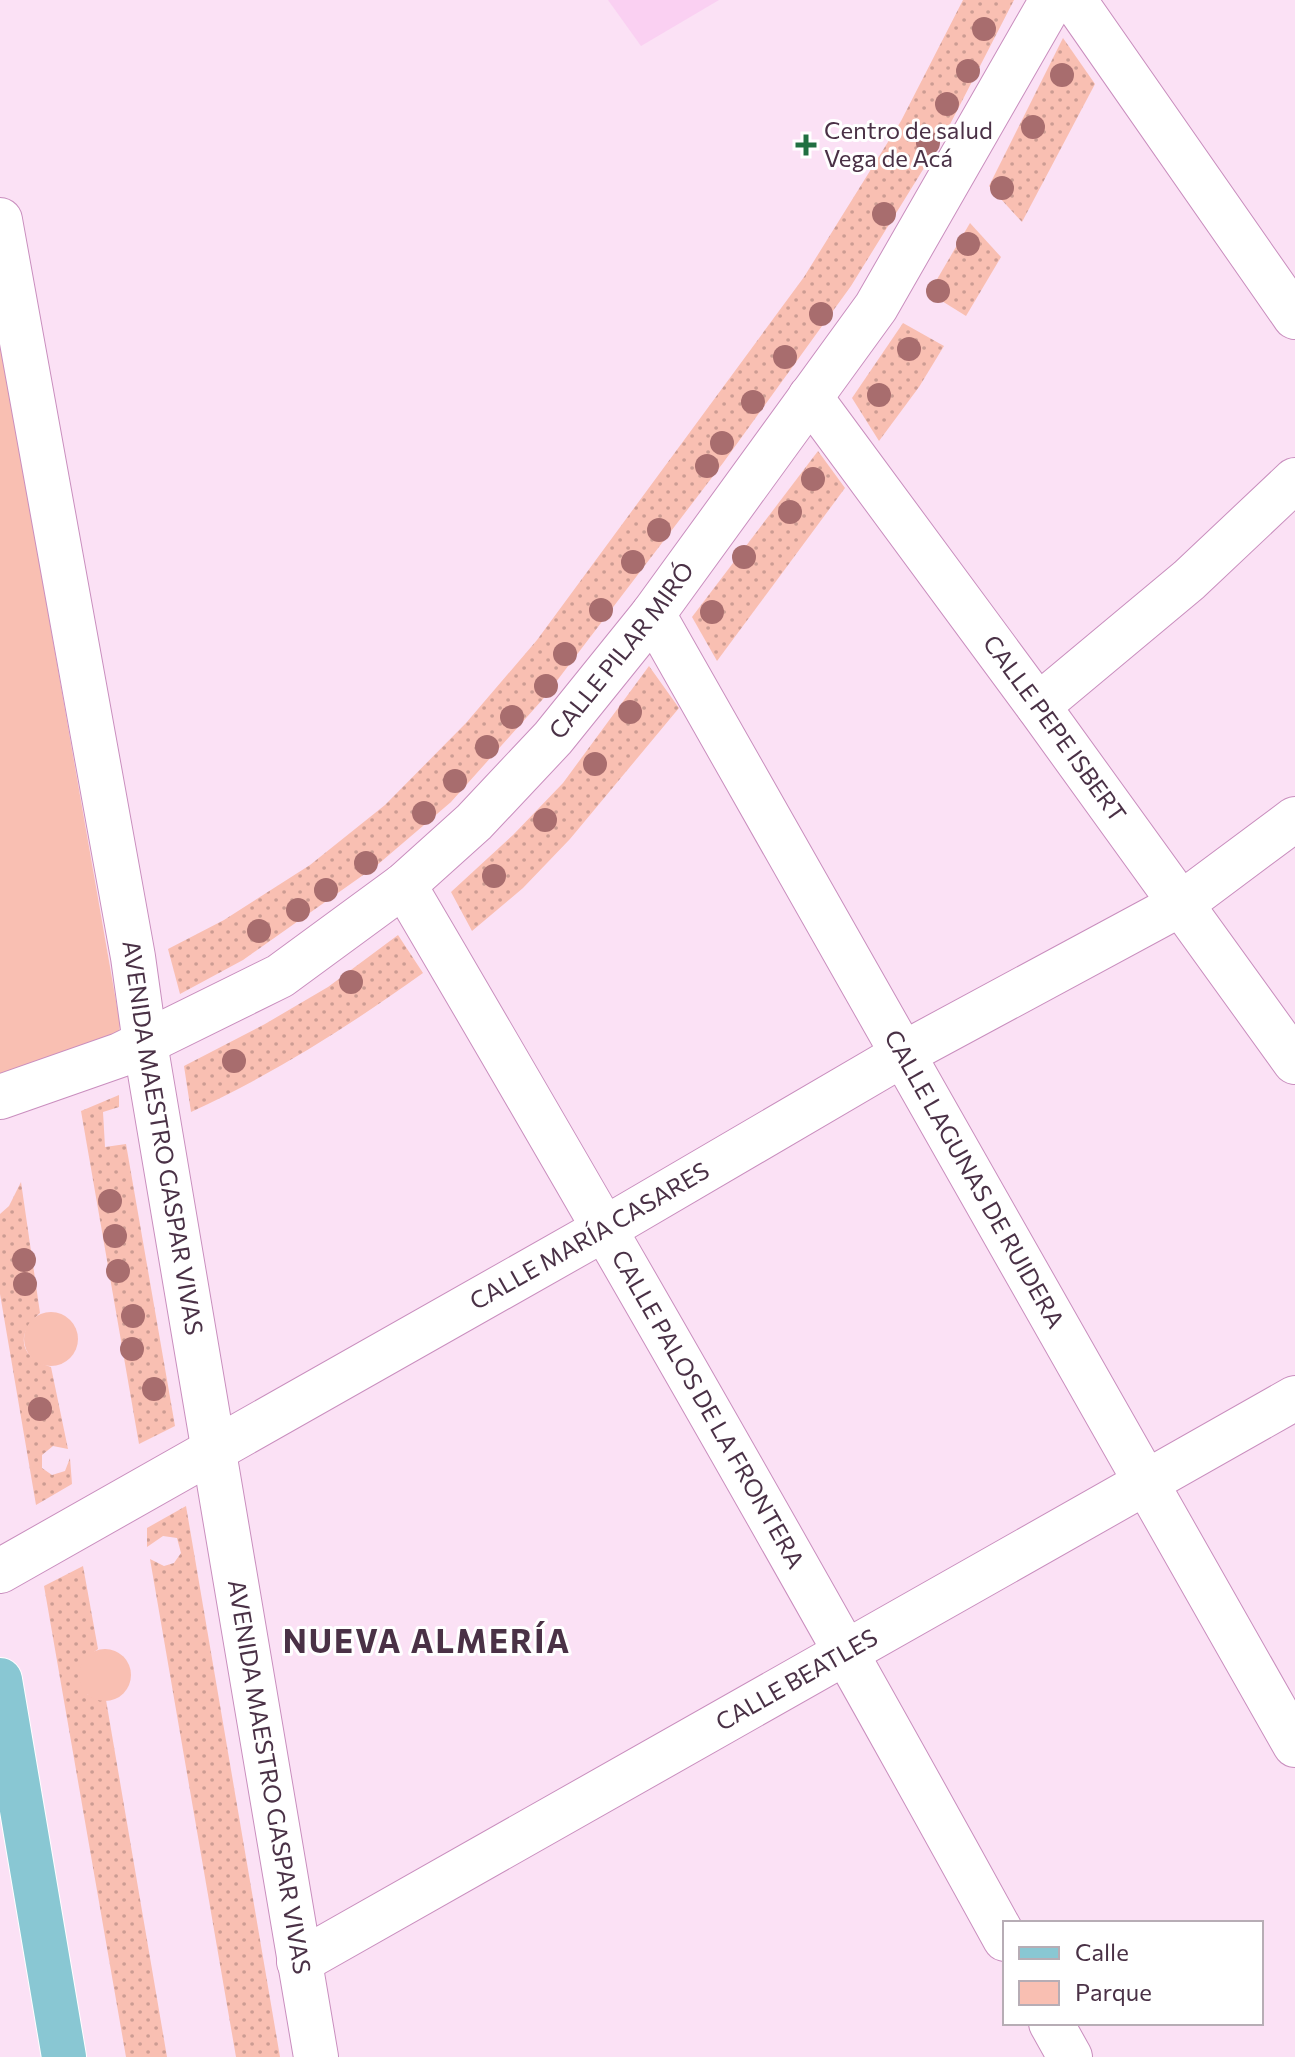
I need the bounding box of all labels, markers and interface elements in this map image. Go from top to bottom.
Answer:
place label: Centro de salud Vega de Acá [824,115,993,172]
marker: Centro de salud Vega de Acá [795,134,817,156]
street label: CALLE PILAR MIRÓ [542,556,699,744]
street label: CALLE PEPE ISBERT [978,629,1133,827]
street label: AVENIDA MAESTRO GASPAR VIVAS [117,938,210,1337]
street label: CALLE LAGUNAS DE RUIDERA [879,1024,1071,1333]
street label: CALLE MARÍA CASARES [464,1155,714,1315]
street label: CALLE PALOS DE LA FRONTERA [607,1244,811,1573]
street label: AVENIDA MAESTRO GASPAR VIVAS [223,1577,318,1976]
district label: NUEVA ALMERÍA [283,1620,571,1660]
street label: CALLE BEATLES [710,1622,882,1736]
legend [1003,1921,1263,2025]
text: Calle [1075,1937,1129,1966]
text: Parque [1075,1977,1152,2006]

